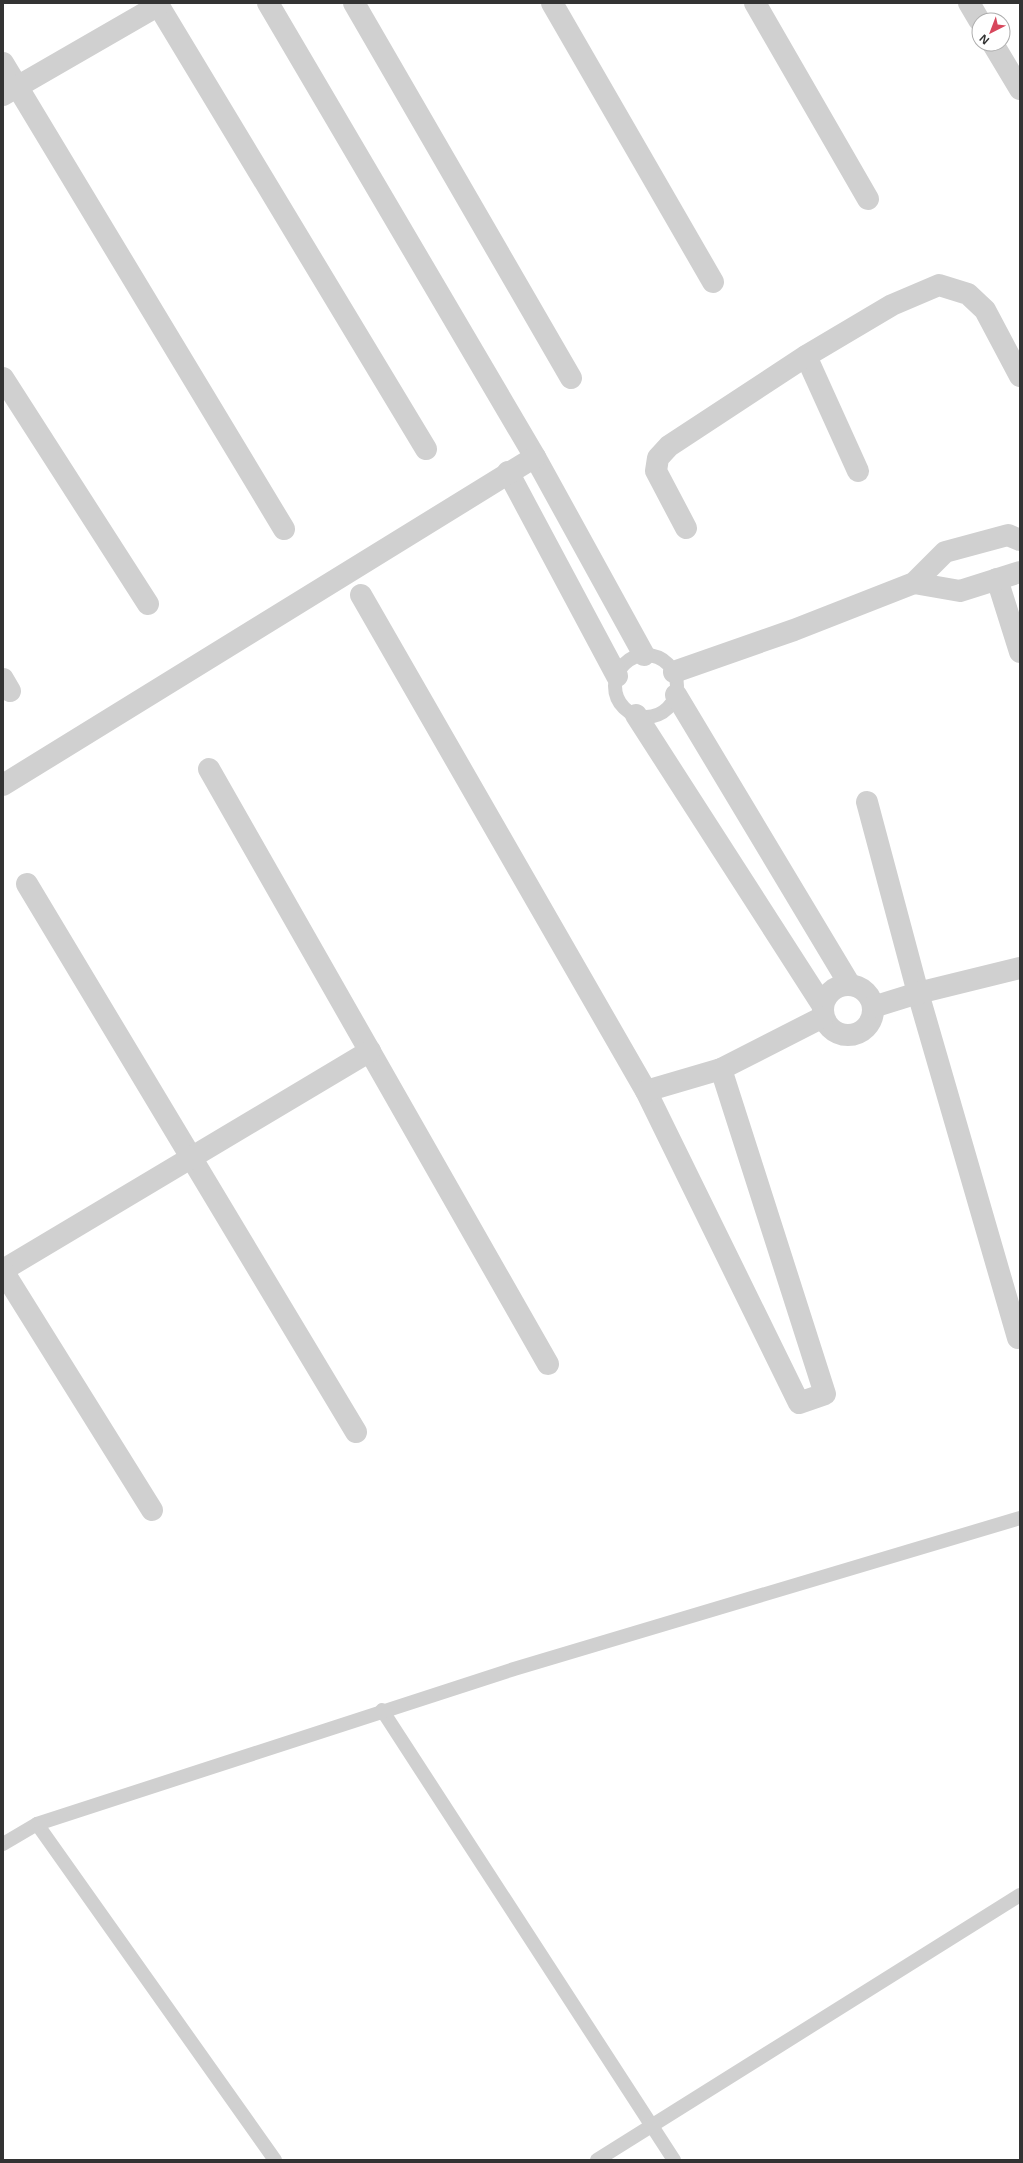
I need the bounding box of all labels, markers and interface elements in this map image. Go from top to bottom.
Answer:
north arrow [971,12,1011,52]
text: N [976,31,992,48]

